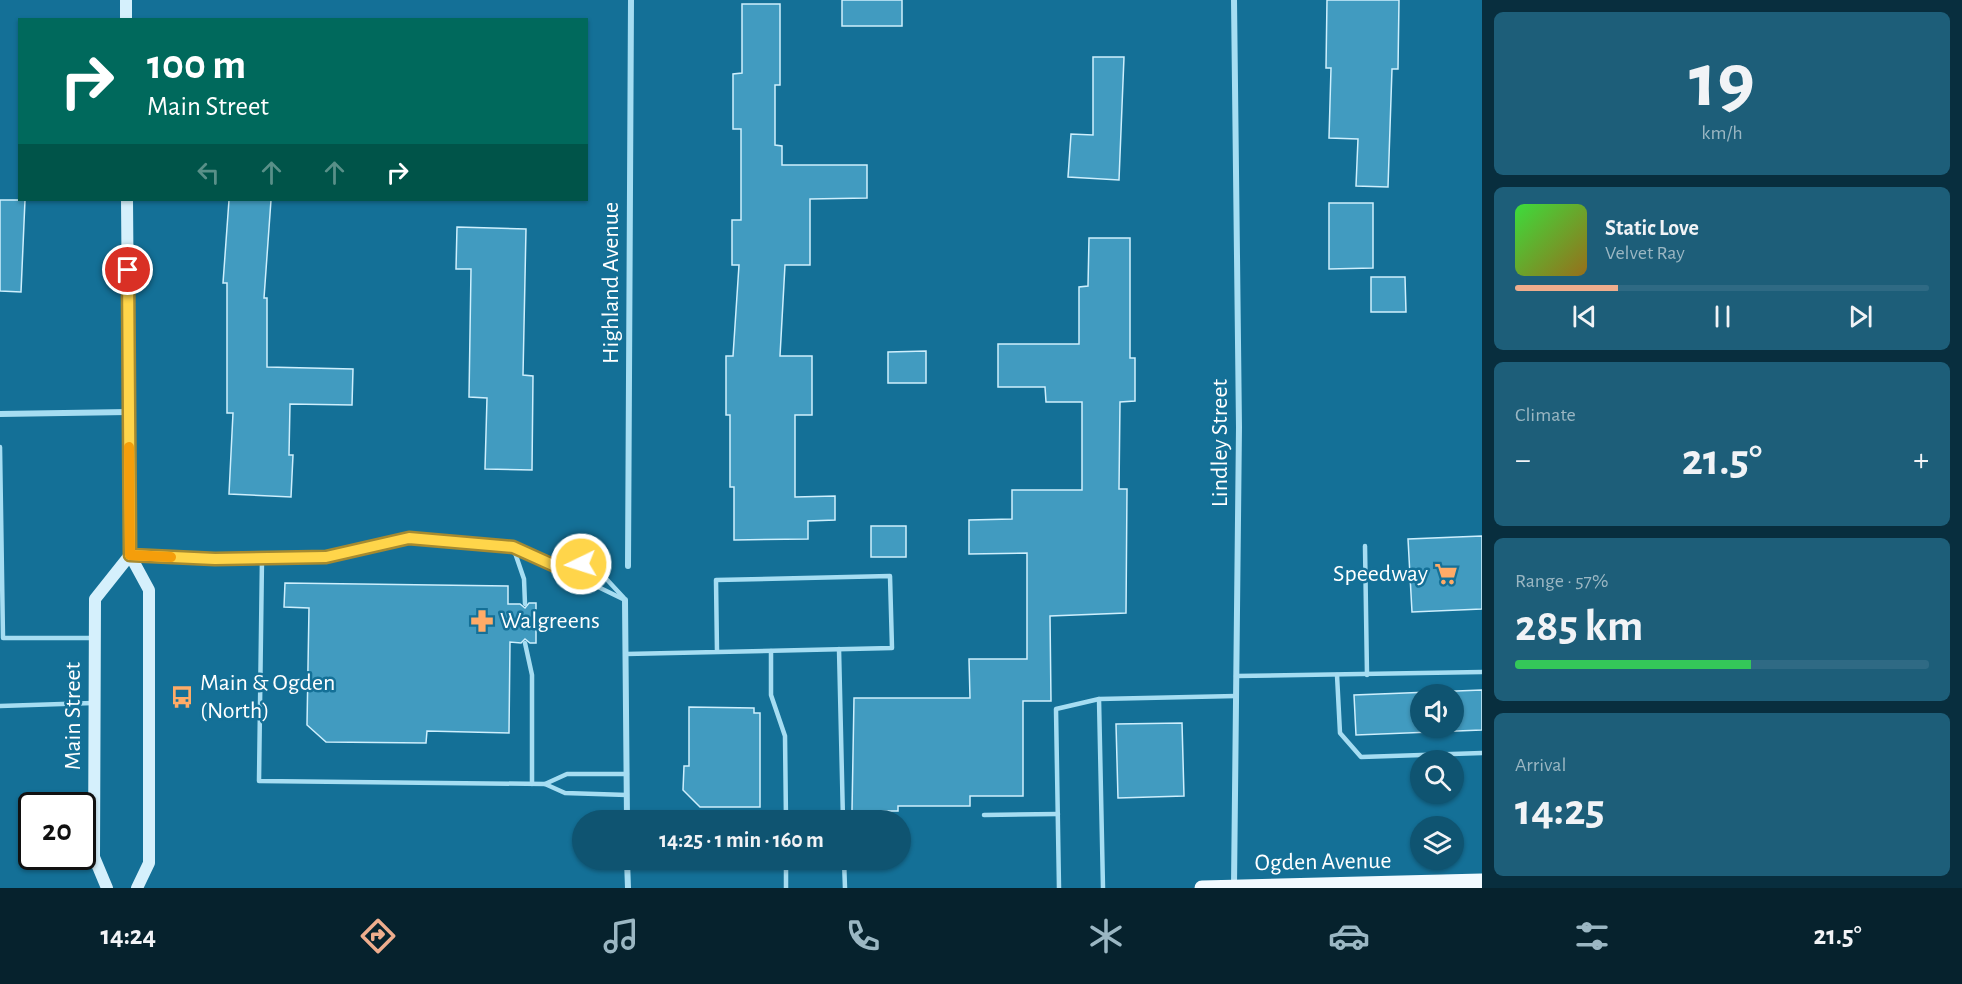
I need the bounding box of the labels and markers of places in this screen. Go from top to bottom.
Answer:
pin [102,244,153,295]
supermarket icon: Speedway [1433,561,1459,587]
place label: Speedway [1333,562,1428,586]
pharmacy icon: Walgreens [469,608,495,634]
place label: Walgreens [500,609,600,633]
place label: Main & Ogden (North) [200,671,335,723]
bus stop icon: Main & Ogden (North) [169,684,195,710]

